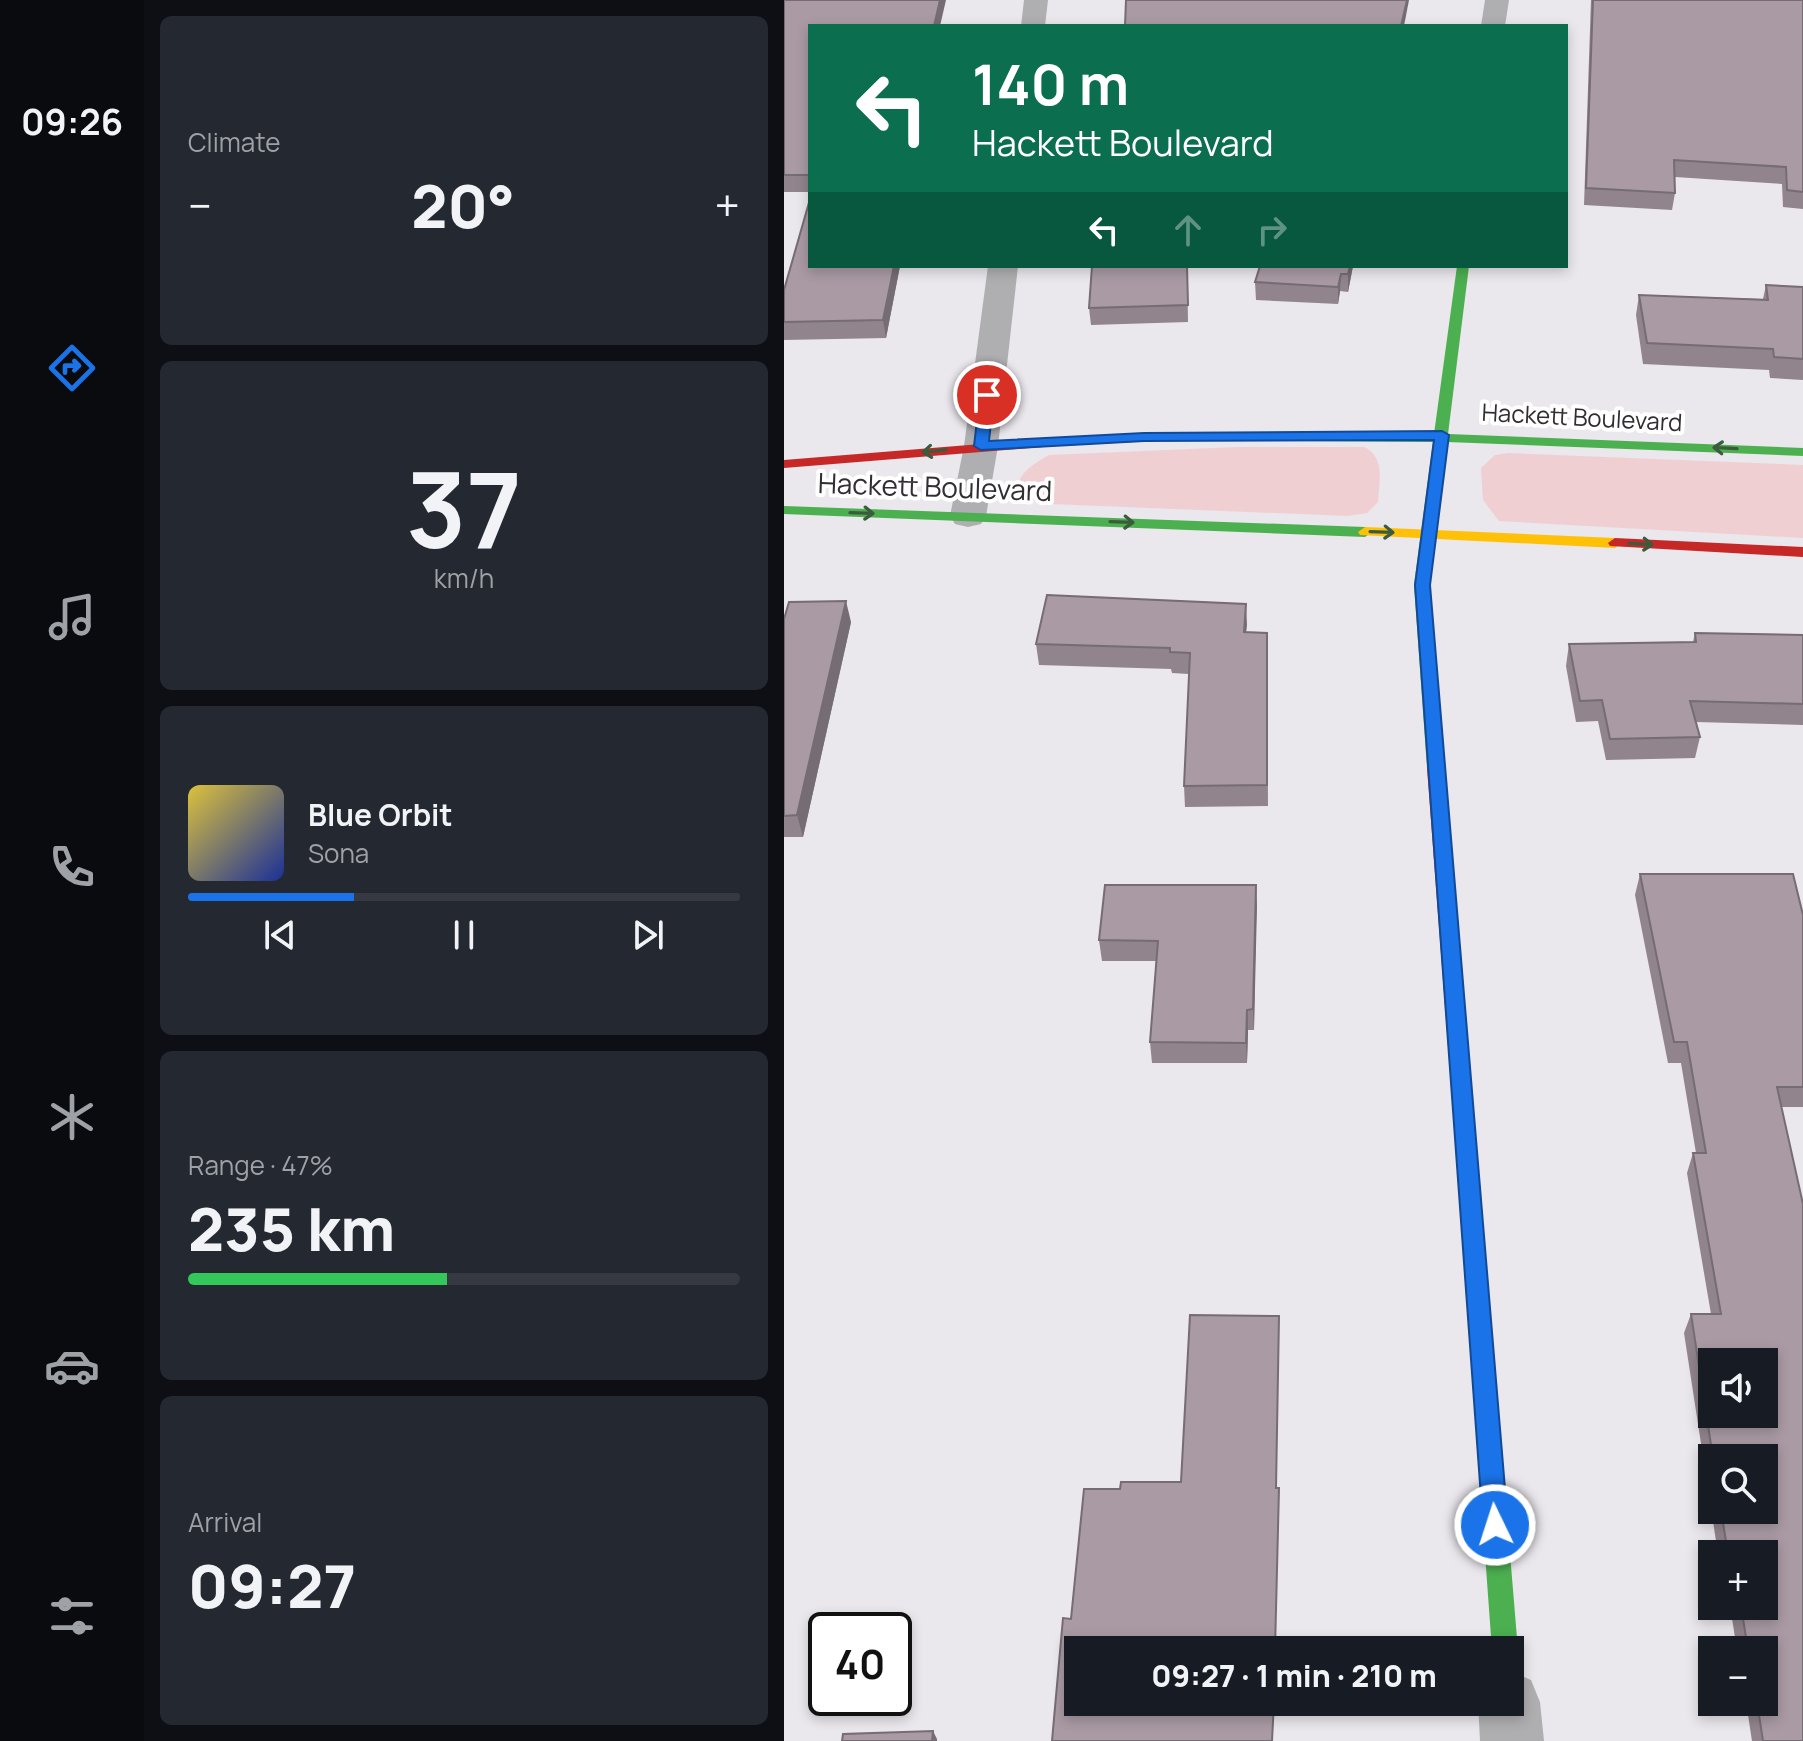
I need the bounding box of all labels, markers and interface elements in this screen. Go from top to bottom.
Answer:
text: 140 m [972,45,1129,122]
icon: left [840,56,944,160]
text: 09:26 [21,97,123,146]
text: Hackett Boulevard [972,118,1274,167]
text: Climate [188,124,280,160]
text: 20° [411,164,515,246]
text: − [188,175,212,235]
text: + [715,175,740,235]
icon: left [1082,208,1126,252]
icon: ahead [1166,208,1210,252]
icon: right [1250,208,1294,252]
icon: directions [44,340,100,396]
pin [953,361,1021,429]
icon: arrive [965,373,1009,417]
street label: Hackett Boulevard [1481,395,1683,438]
text: 37 [406,437,522,579]
one-way arrow [1712,441,1739,456]
one-way arrow [921,443,948,458]
street label: Hackett Boulevard [817,463,1053,509]
one-way arrow [848,505,875,520]
one-way arrow [1108,515,1135,530]
one-way arrow [1368,525,1395,540]
one-way arrow [1627,537,1654,552]
text: km/h [434,560,494,596]
icon: music [44,589,100,645]
text: Blue Orbit [308,794,453,835]
text: Sona [308,835,369,871]
icon: phone [44,839,100,895]
icon: previous [258,913,302,957]
icon: pause [442,913,486,957]
icon: next [626,913,670,957]
icon: climate [44,1089,100,1145]
text: Range · 47% [188,1147,333,1183]
text: 235 km [188,1187,395,1269]
icon: car [44,1338,100,1394]
map controls [1698,1348,1778,1716]
button: sound [1698,1348,1778,1428]
button: search [1698,1444,1778,1524]
position arrow [1453,1483,1537,1567]
text: Arrival [188,1504,262,1540]
button: + [1698,1540,1778,1620]
text: 09:27 [188,1544,356,1626]
icon: filters [44,1588,100,1644]
speed limit sign: 40 [808,1612,912,1716]
button: − [1698,1636,1778,1716]
text: 09:27 · 1 min · 210 m [1151,1655,1437,1696]

